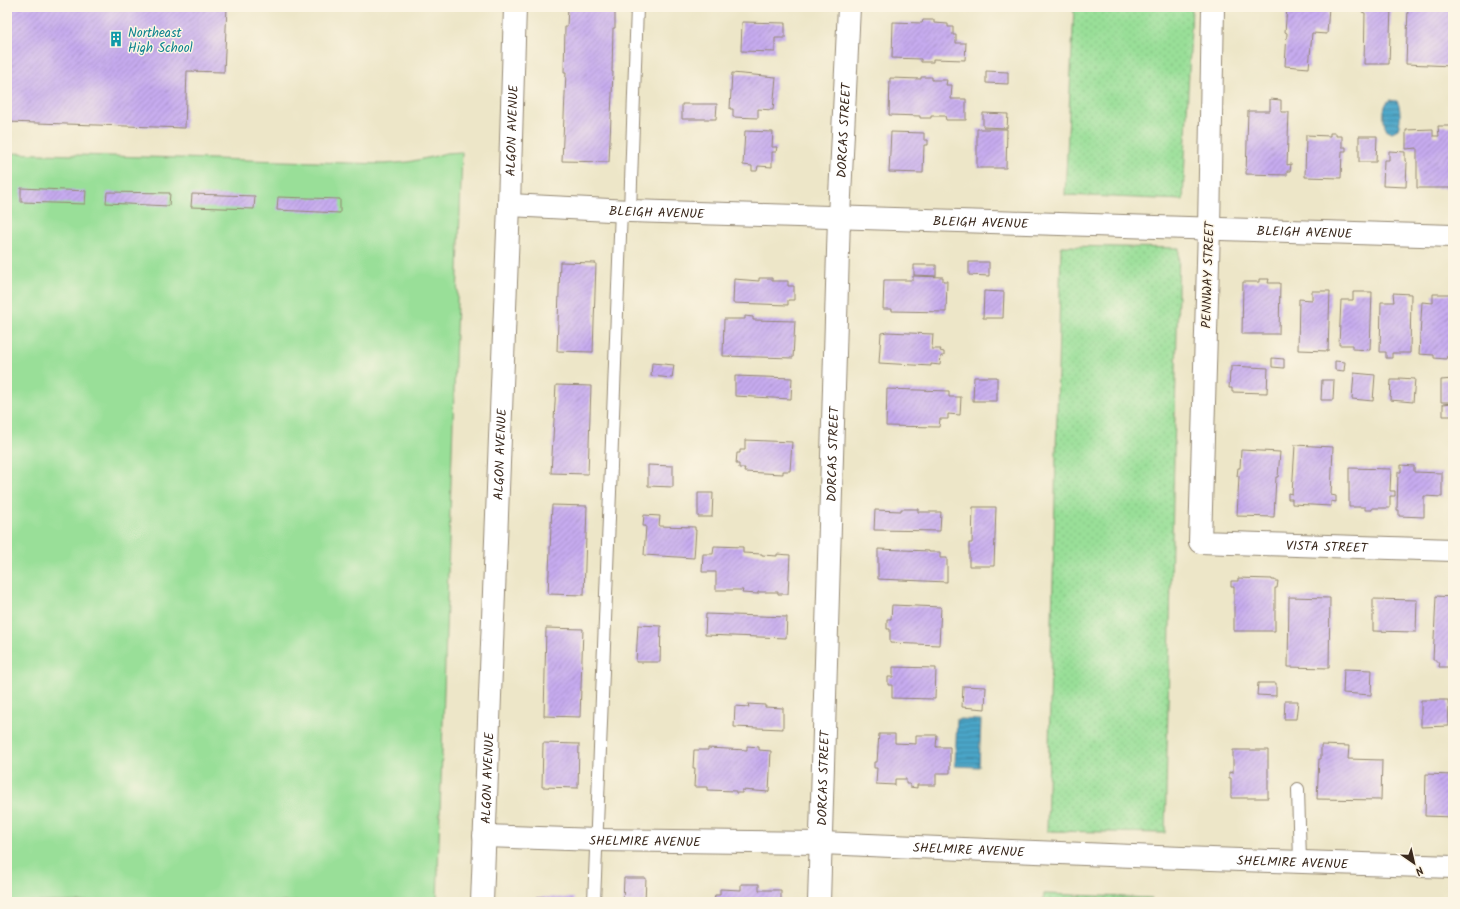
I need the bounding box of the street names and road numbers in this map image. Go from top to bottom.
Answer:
street label: DORCAS STREET [832,81,857,179]
street label: ALGON AVENUE [501,84,525,177]
street label: BLEIGH AVENUE [609,201,705,225]
street label: BLEIGH AVENUE [933,211,1029,235]
street label: PENNWAY STREET [1196,220,1221,329]
street label: BLEIGH AVENUE [1256,221,1353,245]
street label: DORCAS STREET [822,405,845,502]
street label: ALGON AVENUE [489,408,513,501]
street label: VISTA STREET [1286,536,1369,559]
street label: DORCAS STREET [812,729,836,826]
street label: ALGON AVENUE [476,732,501,824]
street label: SHELMIRE AVENUE [589,831,701,853]
street label: SHELMIRE AVENUE [912,838,1025,863]
street label: SHELMIRE AVENUE [1236,851,1349,876]

